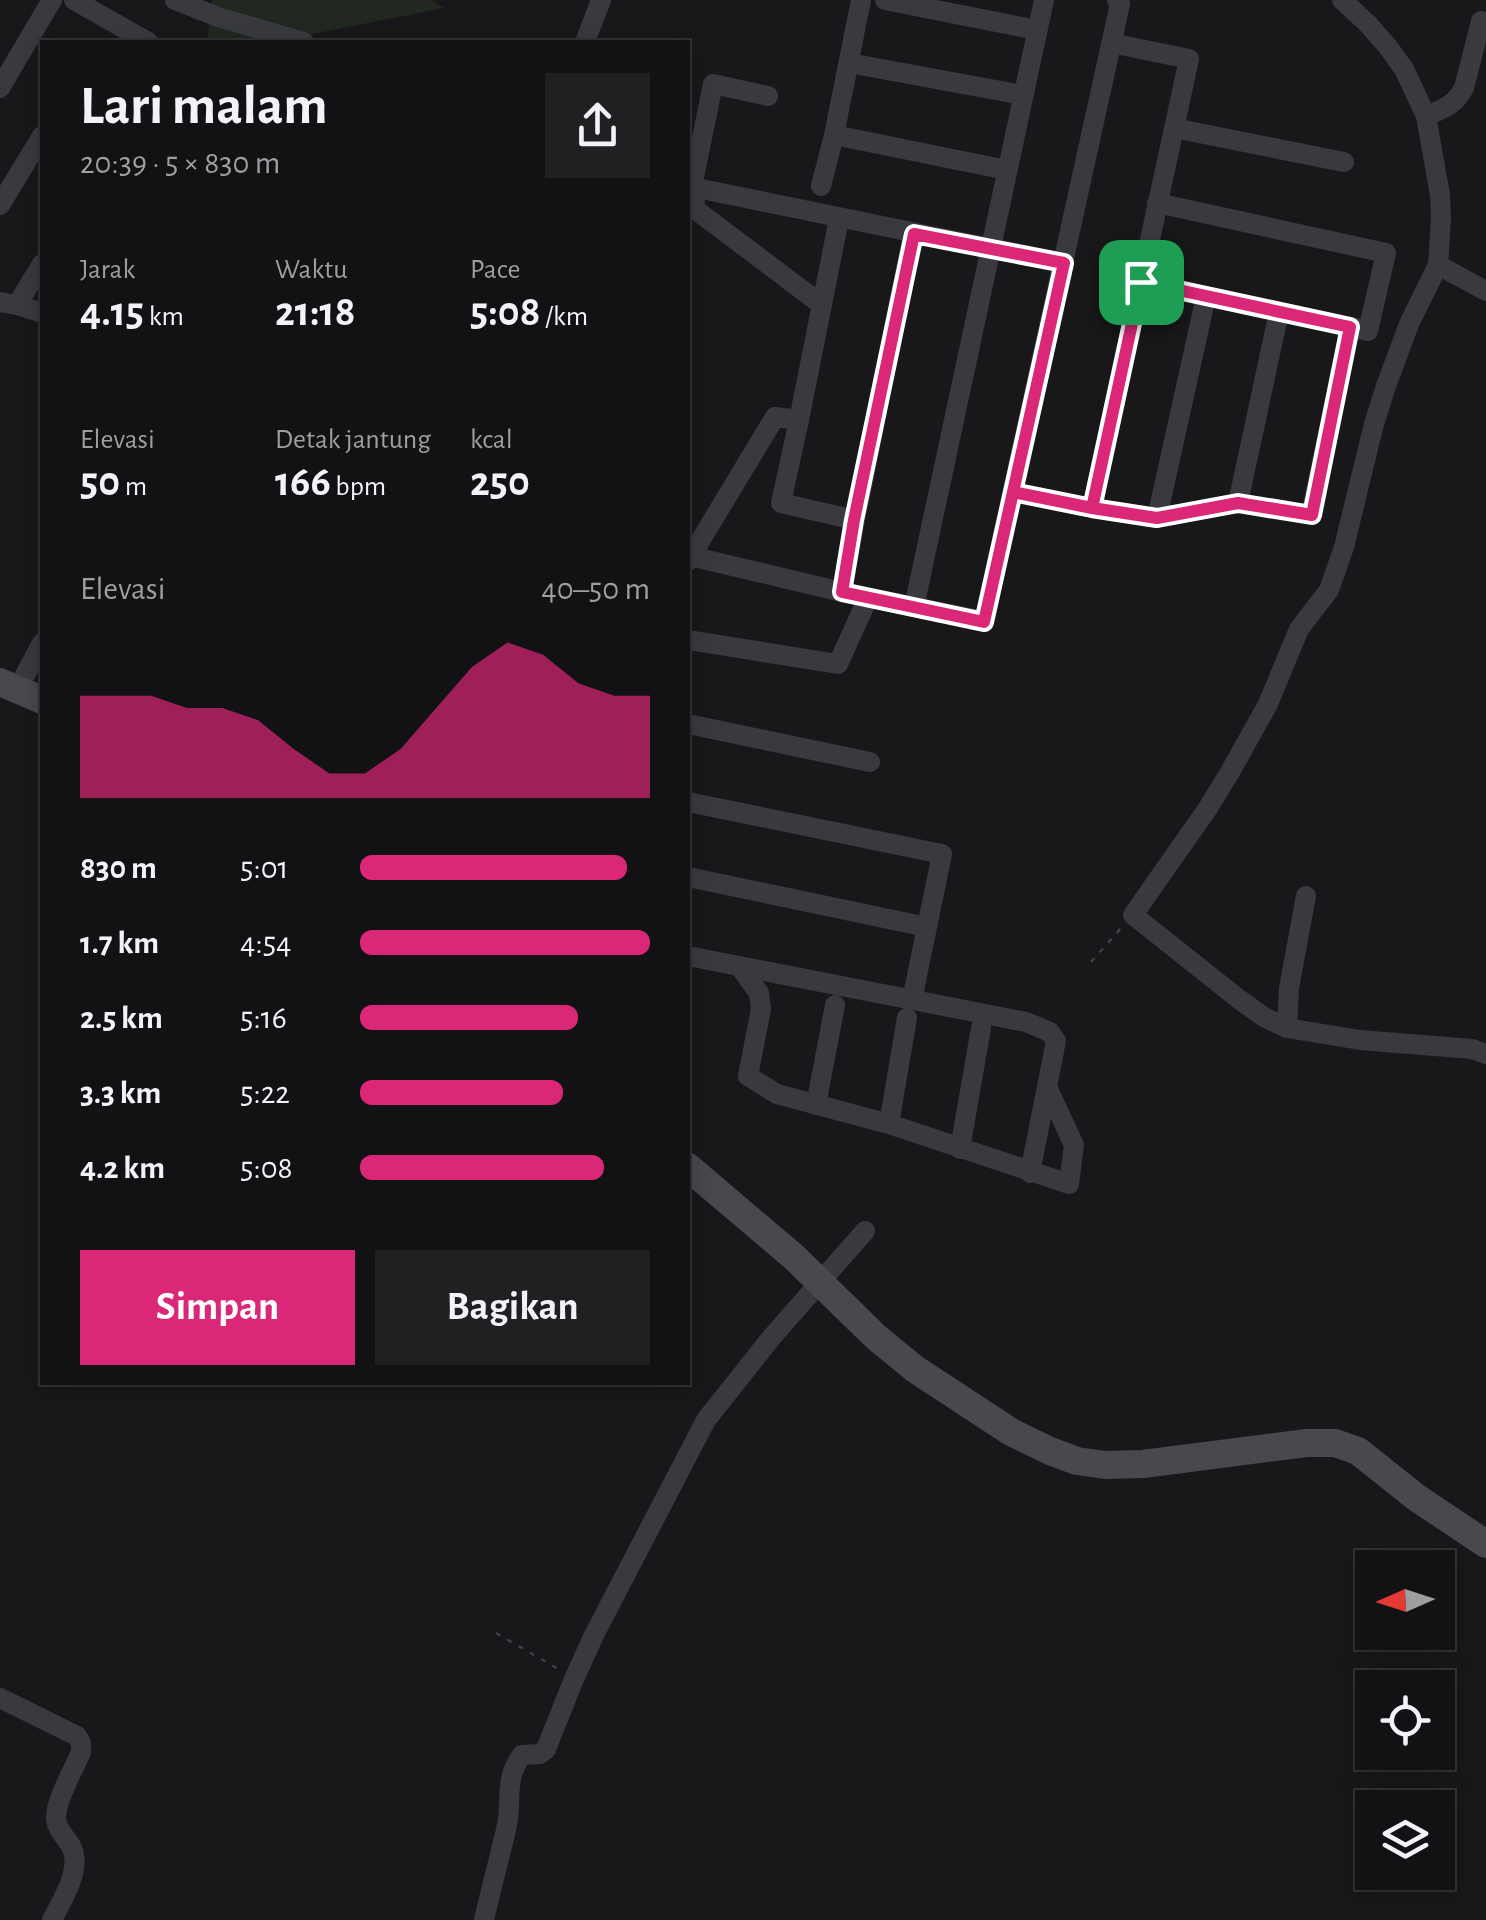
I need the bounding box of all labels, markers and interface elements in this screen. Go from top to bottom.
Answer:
button: share [545,73,650,178]
text: Lari malam [80,79,328,134]
text: 20:39 · 5 × 830 m [80,147,280,179]
pin [1099,240,1184,325]
icon: arrive [1114,255,1169,310]
text: Jarak [80,256,135,284]
text: Waktu [275,256,347,284]
text: Pace [470,256,520,284]
text: 4.15 [80,291,144,333]
text: 21:18 [275,291,355,333]
text: 5:08 [470,291,540,333]
text: km [144,303,184,331]
text: /km [540,303,588,331]
text: Elevasi [80,426,155,454]
text: Detak jantung [275,426,431,454]
text: kcal [470,426,513,454]
text: 50 [80,461,120,503]
text: 166 [275,461,331,503]
text: 250 [470,461,530,503]
text: m [120,473,147,501]
text: bpm [331,473,386,501]
text: Elevasi [80,573,165,605]
text: 40–50 m [541,573,650,605]
text: 830 m [80,852,157,884]
text: 5:01 [240,852,289,884]
text: 1.7 km [80,927,159,959]
text: 4:54 [240,927,292,959]
text: 2.5 km [80,1002,163,1034]
text: 5:16 [240,1002,287,1034]
text: 3.3 km [80,1077,161,1109]
text: 5:22 [240,1077,290,1109]
text: 4.2 km [80,1152,165,1184]
text: 5:08 [240,1152,293,1184]
button: Simpan [80,1250,355,1365]
button: Bagikan [375,1250,650,1365]
north arrow [1355,1550,1455,1650]
map controls [1355,1550,1455,1890]
button: locate [1355,1670,1455,1770]
button: layers [1355,1790,1455,1890]

